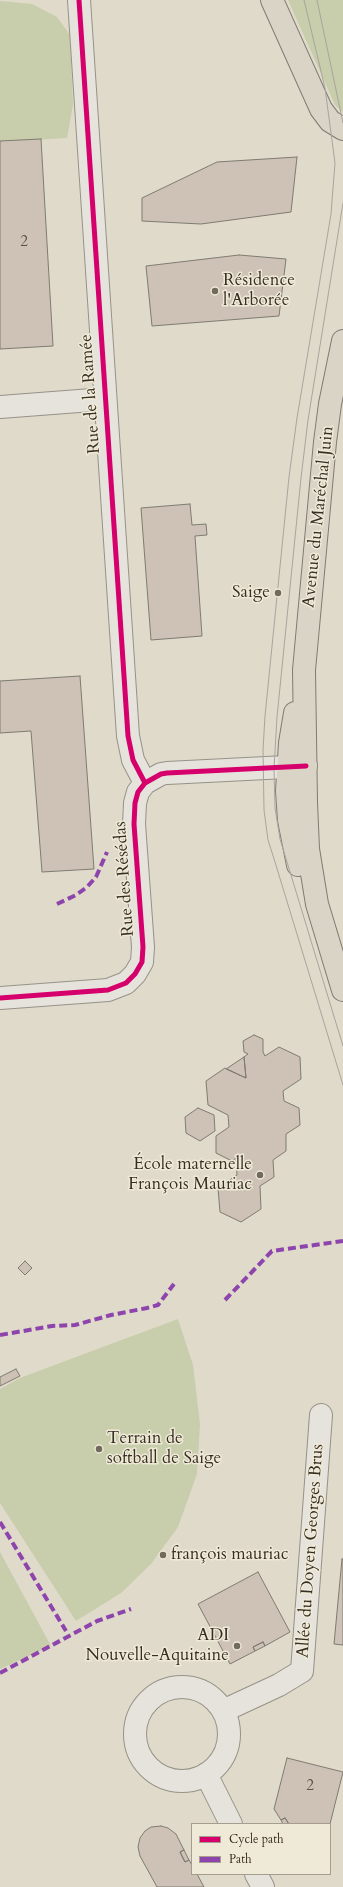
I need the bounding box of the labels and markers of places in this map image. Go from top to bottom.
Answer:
place label: Résidence l'Arborée [223,271,295,311]
marker: Résidence l'Arborée [210,286,220,296]
place label: Saige [232,583,270,603]
marker: Saige [273,588,283,598]
place label: École maternelle François Mauriac [128,1155,252,1195]
marker: École maternelle François Mauriac [255,1170,265,1180]
place label: Terrain de softball de Saige [107,1429,221,1469]
marker: Terrain de softball de Saige [94,1444,104,1454]
place label: françois mauriac [171,1545,288,1565]
marker: françois mauriac [158,1550,168,1560]
place label: ADI Nouvelle-Aquitaine [86,1626,229,1666]
marker: ADI Nouvelle-Aquitaine [232,1641,242,1651]

